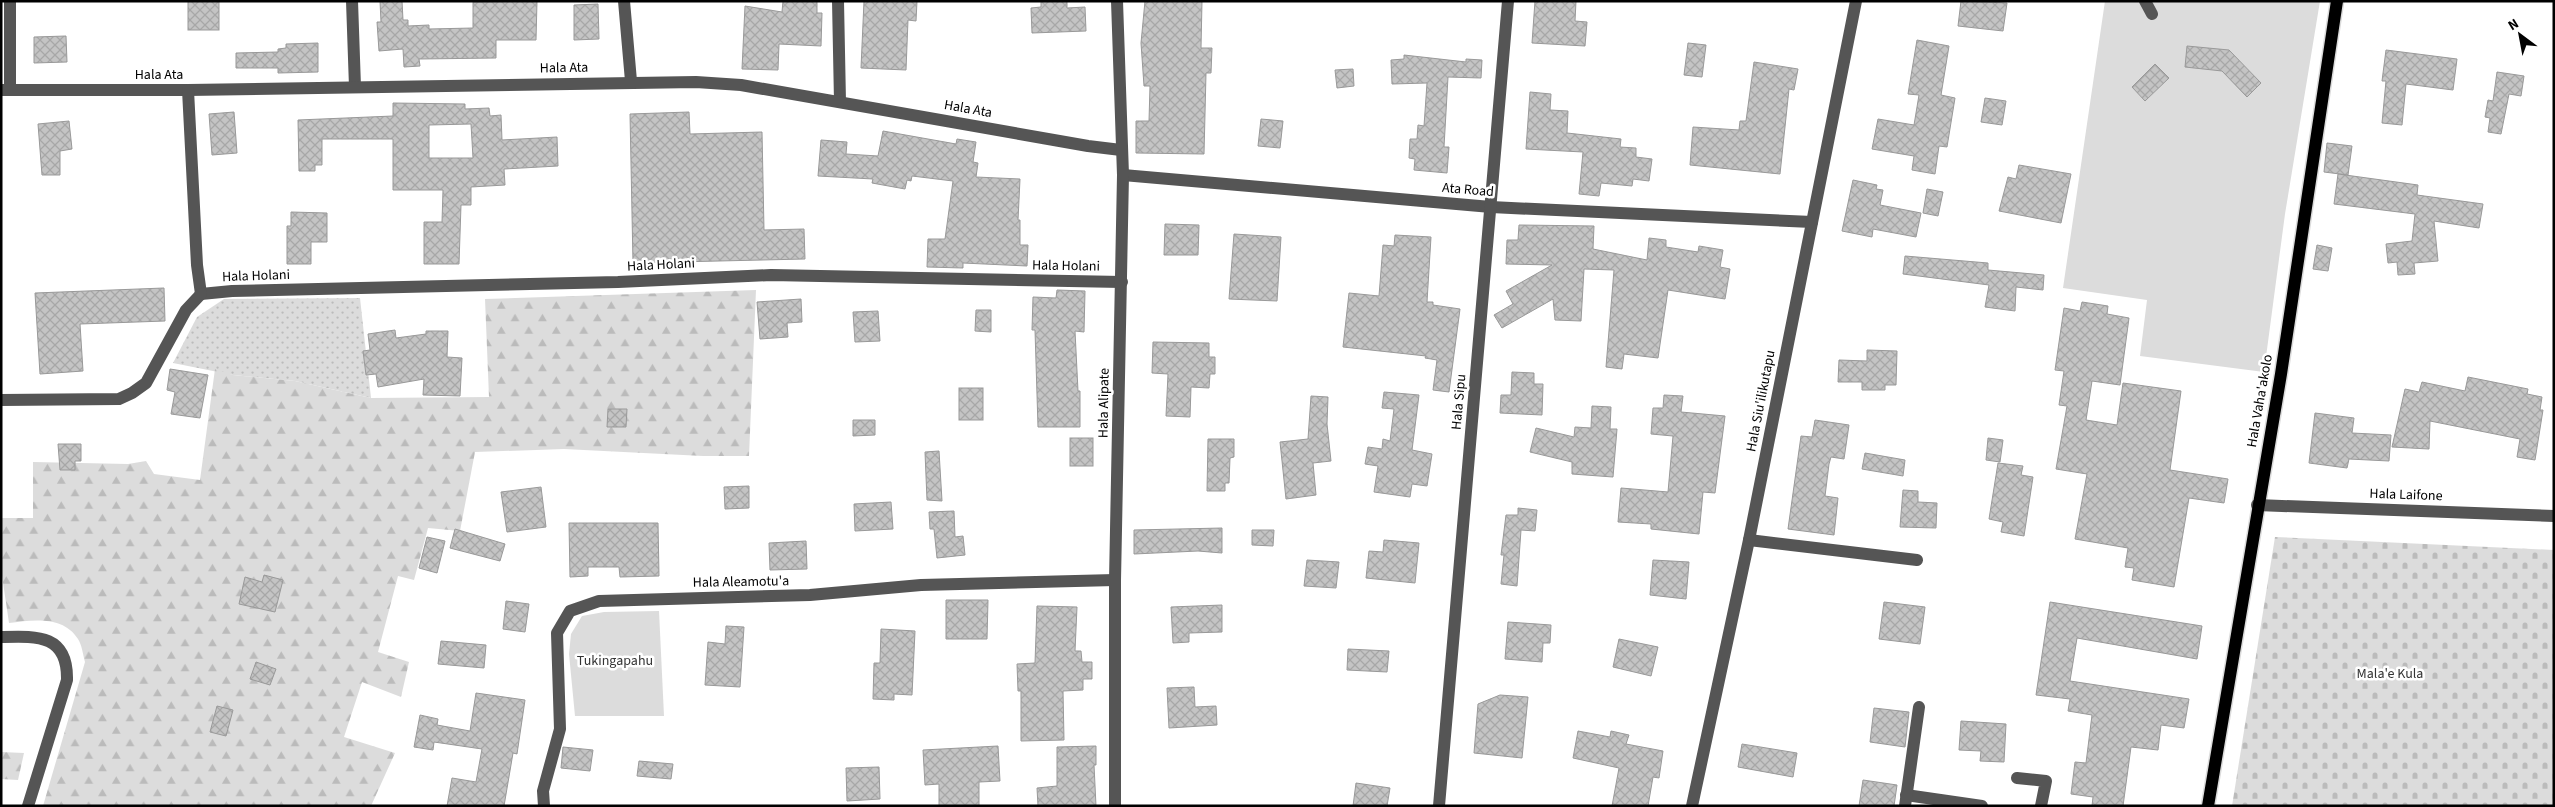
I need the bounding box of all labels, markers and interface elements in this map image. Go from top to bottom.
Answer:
north arrow [2495,10,2545,60]
text: N [2504,14,2523,36]
street label: Hala Ata [540,58,588,78]
street label: Hala Ata [135,65,183,85]
street label: Hala Ata [942,95,994,123]
street label: Ata Road [1441,178,1495,202]
street label: Hala Holani [626,253,696,277]
street label: Hala Holani [1032,255,1100,277]
street label: Hala Holani [222,265,290,287]
street label: Hala Siu'ilikutapu [1741,348,1781,454]
street label: Hala Vaha'akolo [2242,353,2278,449]
street label: Hala Alipate [1093,368,1115,438]
street label: Hala Sipu [1447,373,1471,431]
street label: Hala Laifone [2369,484,2443,506]
street label: Hala Aleamotu'a [693,571,789,593]
park label: Tukingapahu [577,651,653,671]
park label: Mala'e Kula [2357,664,2423,684]

